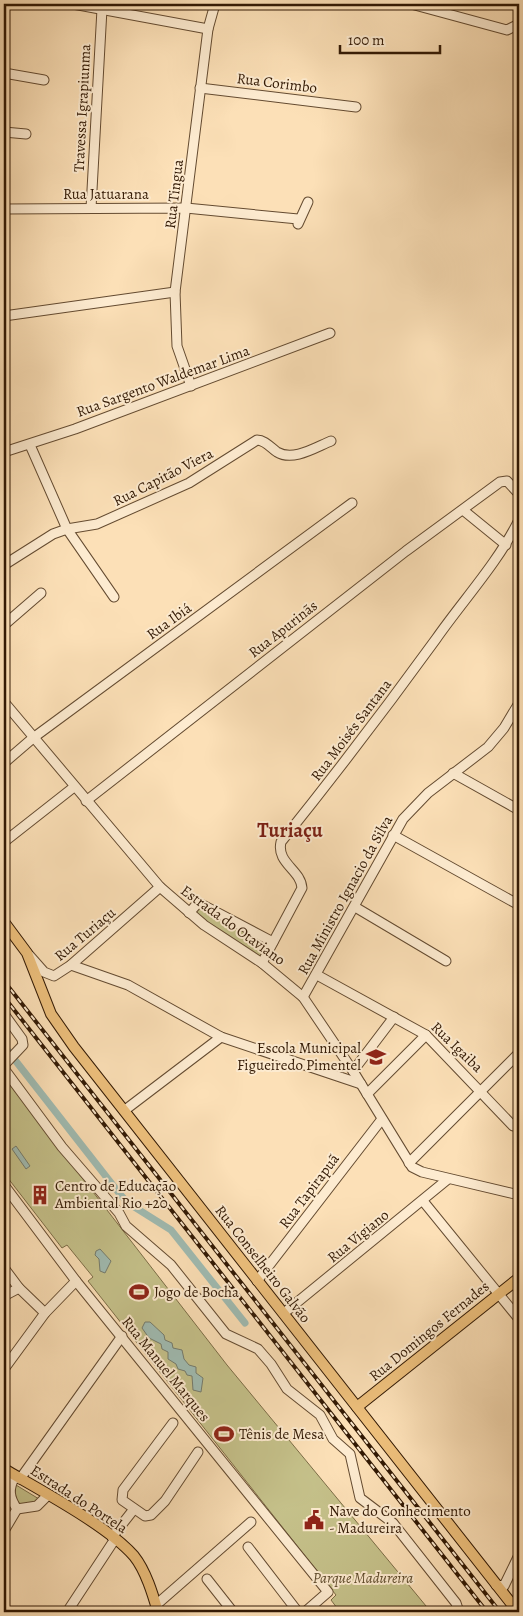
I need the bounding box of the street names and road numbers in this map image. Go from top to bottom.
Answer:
street label: Travessa Igrapiunma [69,43,95,173]
street label: Rua Corimbo [236,68,318,98]
street label: Rua Tingua [160,158,188,230]
street label: Rua Jatuarana [63,184,149,204]
street label: Rua Sargento Waldemar Lima [74,340,252,422]
street label: Rua Capitão Viera [110,443,216,511]
street label: Rua Apurinãs [244,596,322,662]
street label: Rua Ibiá [142,598,196,644]
street label: Rua Moisés Santana [306,675,396,785]
street label: Rua Ministro Ignacio da Silva [293,812,397,978]
street label: Estrada do Otaviano [177,880,289,970]
street label: Rua Turiaçu [50,902,120,965]
street label: Rua Igaiba [427,1017,487,1077]
street label: Rua Tapirapuã [274,1149,344,1233]
street label: Rua Conselheiro Galvão [211,1201,315,1327]
street label: Rua Vigiano [323,1205,393,1267]
street label: Rua Domingos Fernades [365,1276,493,1386]
street label: Rua Manuel Marques [117,1312,215,1426]
street label: Estrada do Portela [27,1460,131,1538]

